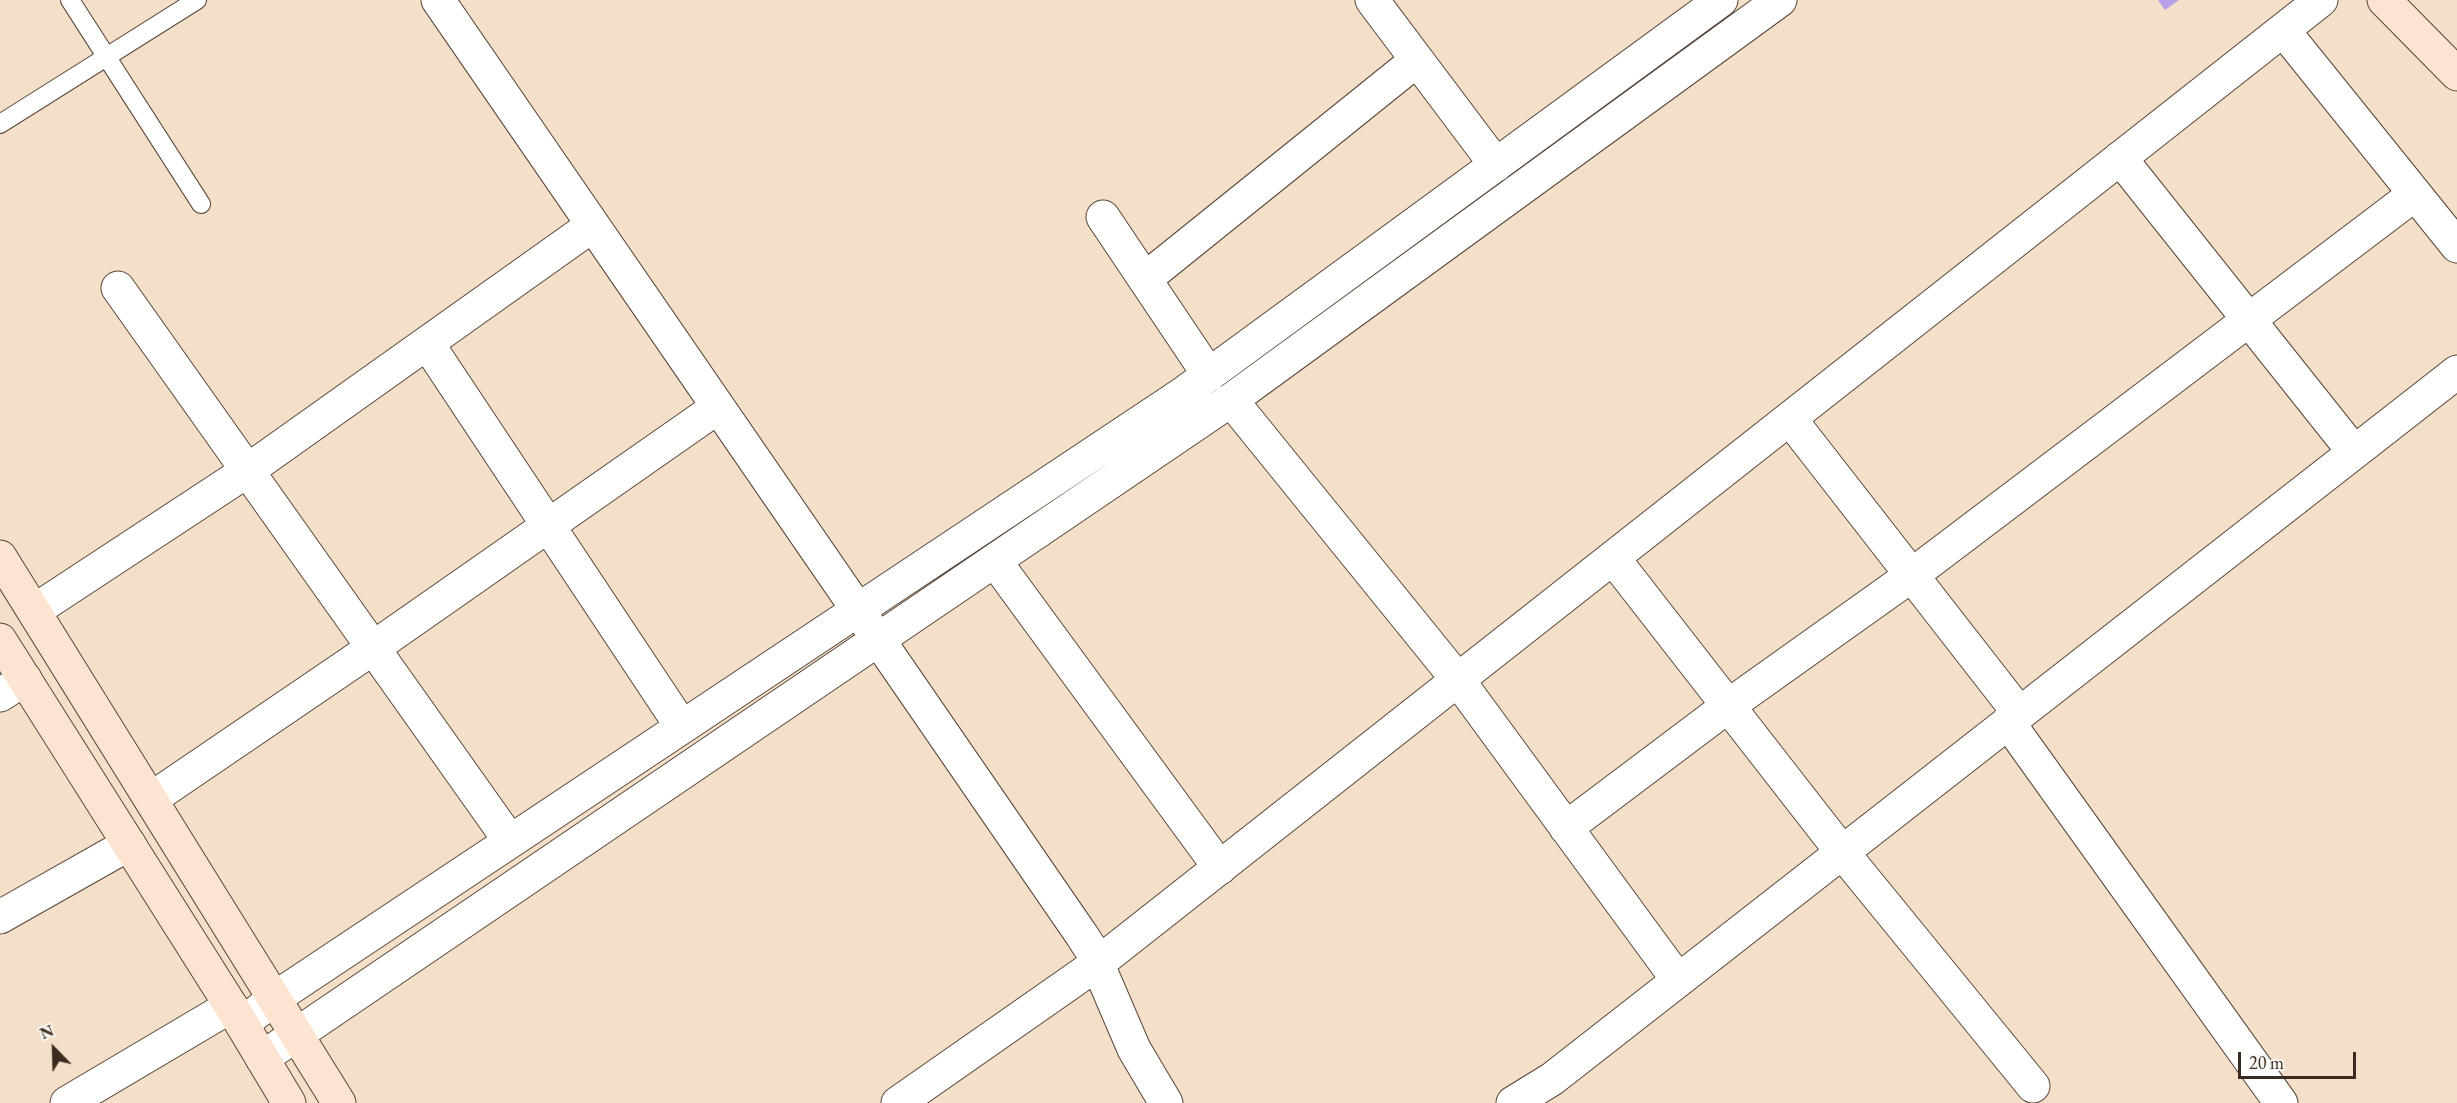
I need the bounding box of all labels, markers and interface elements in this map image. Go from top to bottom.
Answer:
north arrow [24,1019,84,1079]
text: N [37,1020,57,1044]
scale bar [2241,1040,2360,1078]
text: 20 m [2249,1051,2284,1074]

